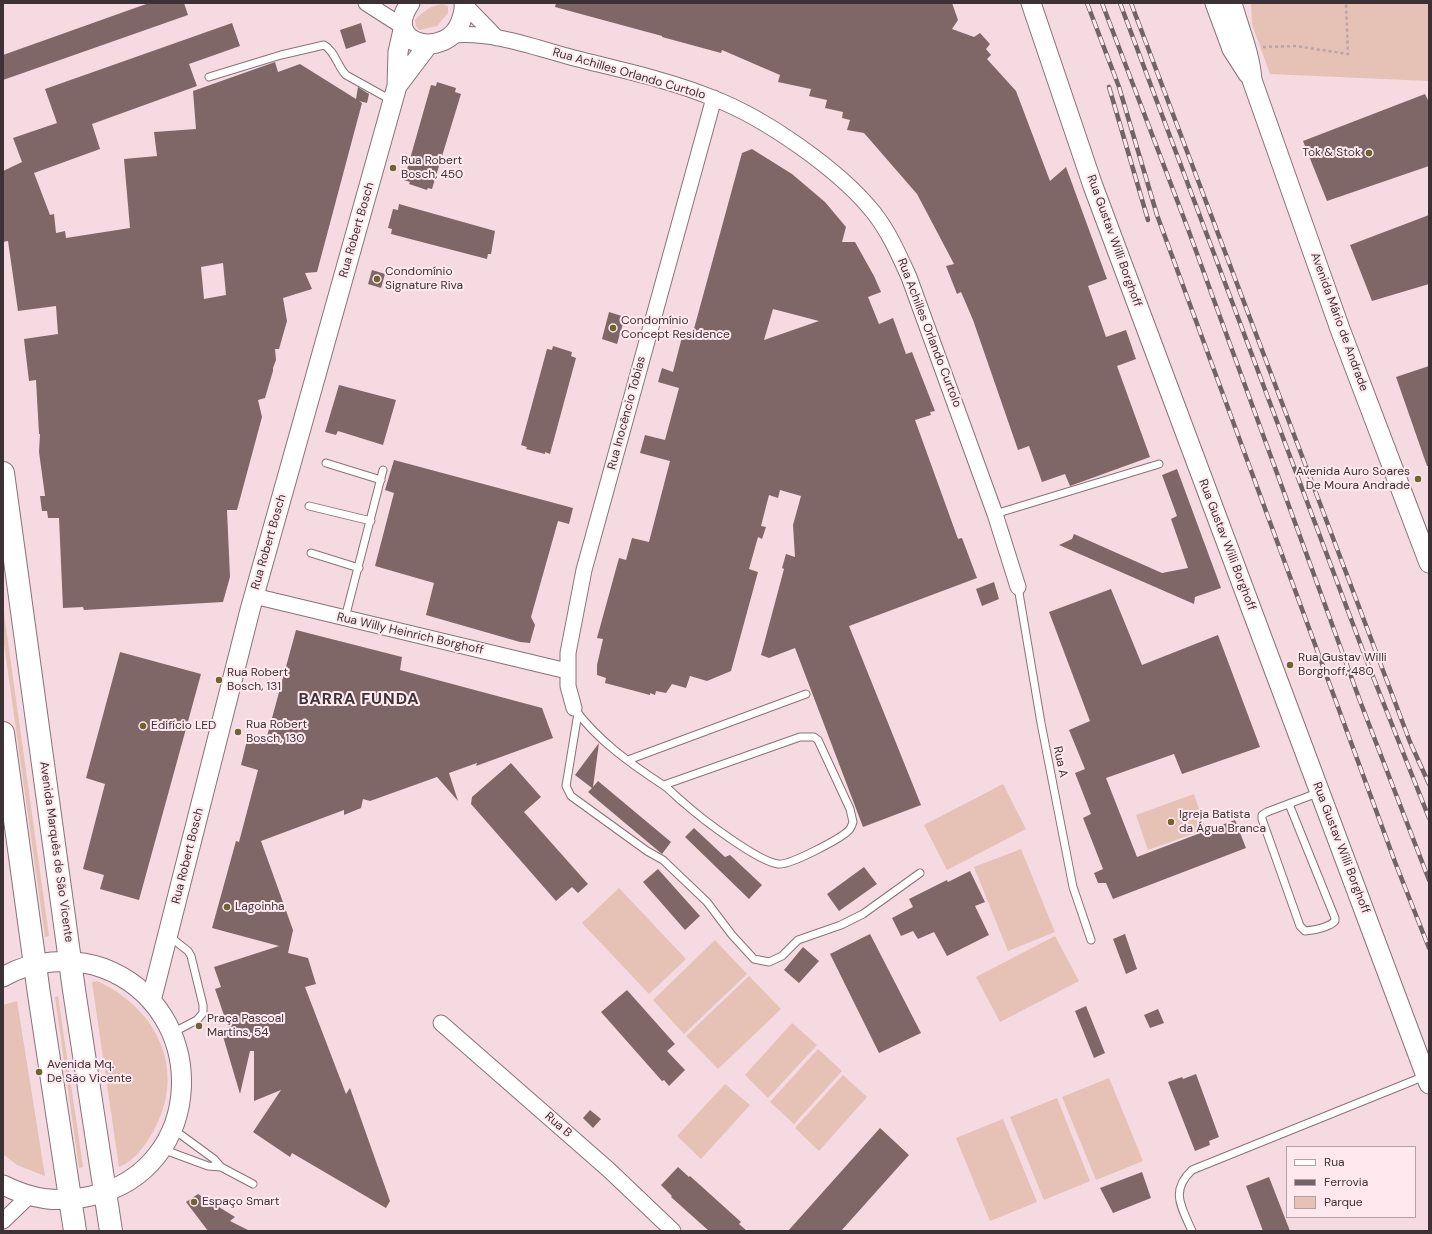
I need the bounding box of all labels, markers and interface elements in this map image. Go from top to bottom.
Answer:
street label: Rua Achilles Orlando Curtolo [551,45,707,103]
place label: Tok & Stok [1302,146,1361,160]
marker: Tok & Stok [1364,148,1374,158]
place label: Rua Robert Bosch, 450 [401,154,463,182]
marker: Rua Robert Bosch, 450 [388,163,398,173]
street label: Rua Gustav Willi Borghoff [1083,173,1145,309]
street label: Rua Robert Bosch [337,181,377,279]
street label: Avenida Mário de Andrade [1307,251,1371,393]
street label: Rua Achilles Orlando Curtolo [894,256,964,410]
place label: Condomínio Signature Riva [385,265,463,293]
marker: Condomínio Signature Riva [372,274,382,284]
place label: Condomínio Concept Residence [621,314,730,342]
marker: Condomínio Concept Residence [608,323,618,333]
street label: Rua Inocêncio Tobias [605,355,649,471]
place label: Avenida Auro Soares De Moura Andrade [1296,465,1410,493]
marker: Avenida Auro Soares De Moura Andrade [1413,474,1423,484]
street label: Rua Gustav Willi Borghoff [1195,477,1259,613]
street label: Rua Robert Bosch [249,493,289,591]
street label: Rua Willy Heinrich Borghoff [335,610,485,658]
place label: Rua Gustav Willi Borghoff, 480 [1298,651,1387,679]
marker: Rua Gustav Willi Borghoff, 480 [1285,660,1295,670]
place label: Rua Robert Bosch, 131 [227,666,288,694]
marker: Rua Robert Bosch, 131 [214,675,224,685]
district label: BARRA FUNDA [298,690,420,710]
place label: Rua Robert Bosch, 130 [246,718,307,746]
place label: Edifício LED [151,719,216,733]
marker: Edifício LED [138,721,148,731]
marker: Rua Robert Bosch, 130 [233,727,243,737]
street label: Rua A [1050,745,1070,779]
street label: Avenida Marquês de São Vicente [36,761,76,943]
street label: Rua Gustav Willi Borghoff [1309,780,1373,916]
street label: Rua Robert Bosch [169,807,207,905]
place label: Igreja Batista da Água Branca [1179,808,1266,836]
marker: Igreja Batista da Água Branca [1166,817,1176,827]
place label: Lagoinha [235,900,285,914]
marker: Lagoinha [222,902,232,912]
place label: Praça Pascoal Martins, 54 [207,1012,284,1040]
marker: Praça Pascoal Martins, 54 [194,1021,204,1031]
place label: Avenida Mq. De São Vicente [47,1058,132,1086]
marker: Avenida Mq. De São Vicente [34,1067,44,1077]
street label: Rua B [542,1109,574,1141]
legend [1286,1146,1416,1218]
text: Rua [1324,1154,1345,1170]
text: Ferrovia [1324,1174,1368,1190]
text: Parque [1324,1194,1363,1210]
place label: Espaço Smart [202,1195,279,1209]
marker: Espaço Smart [189,1197,199,1207]

